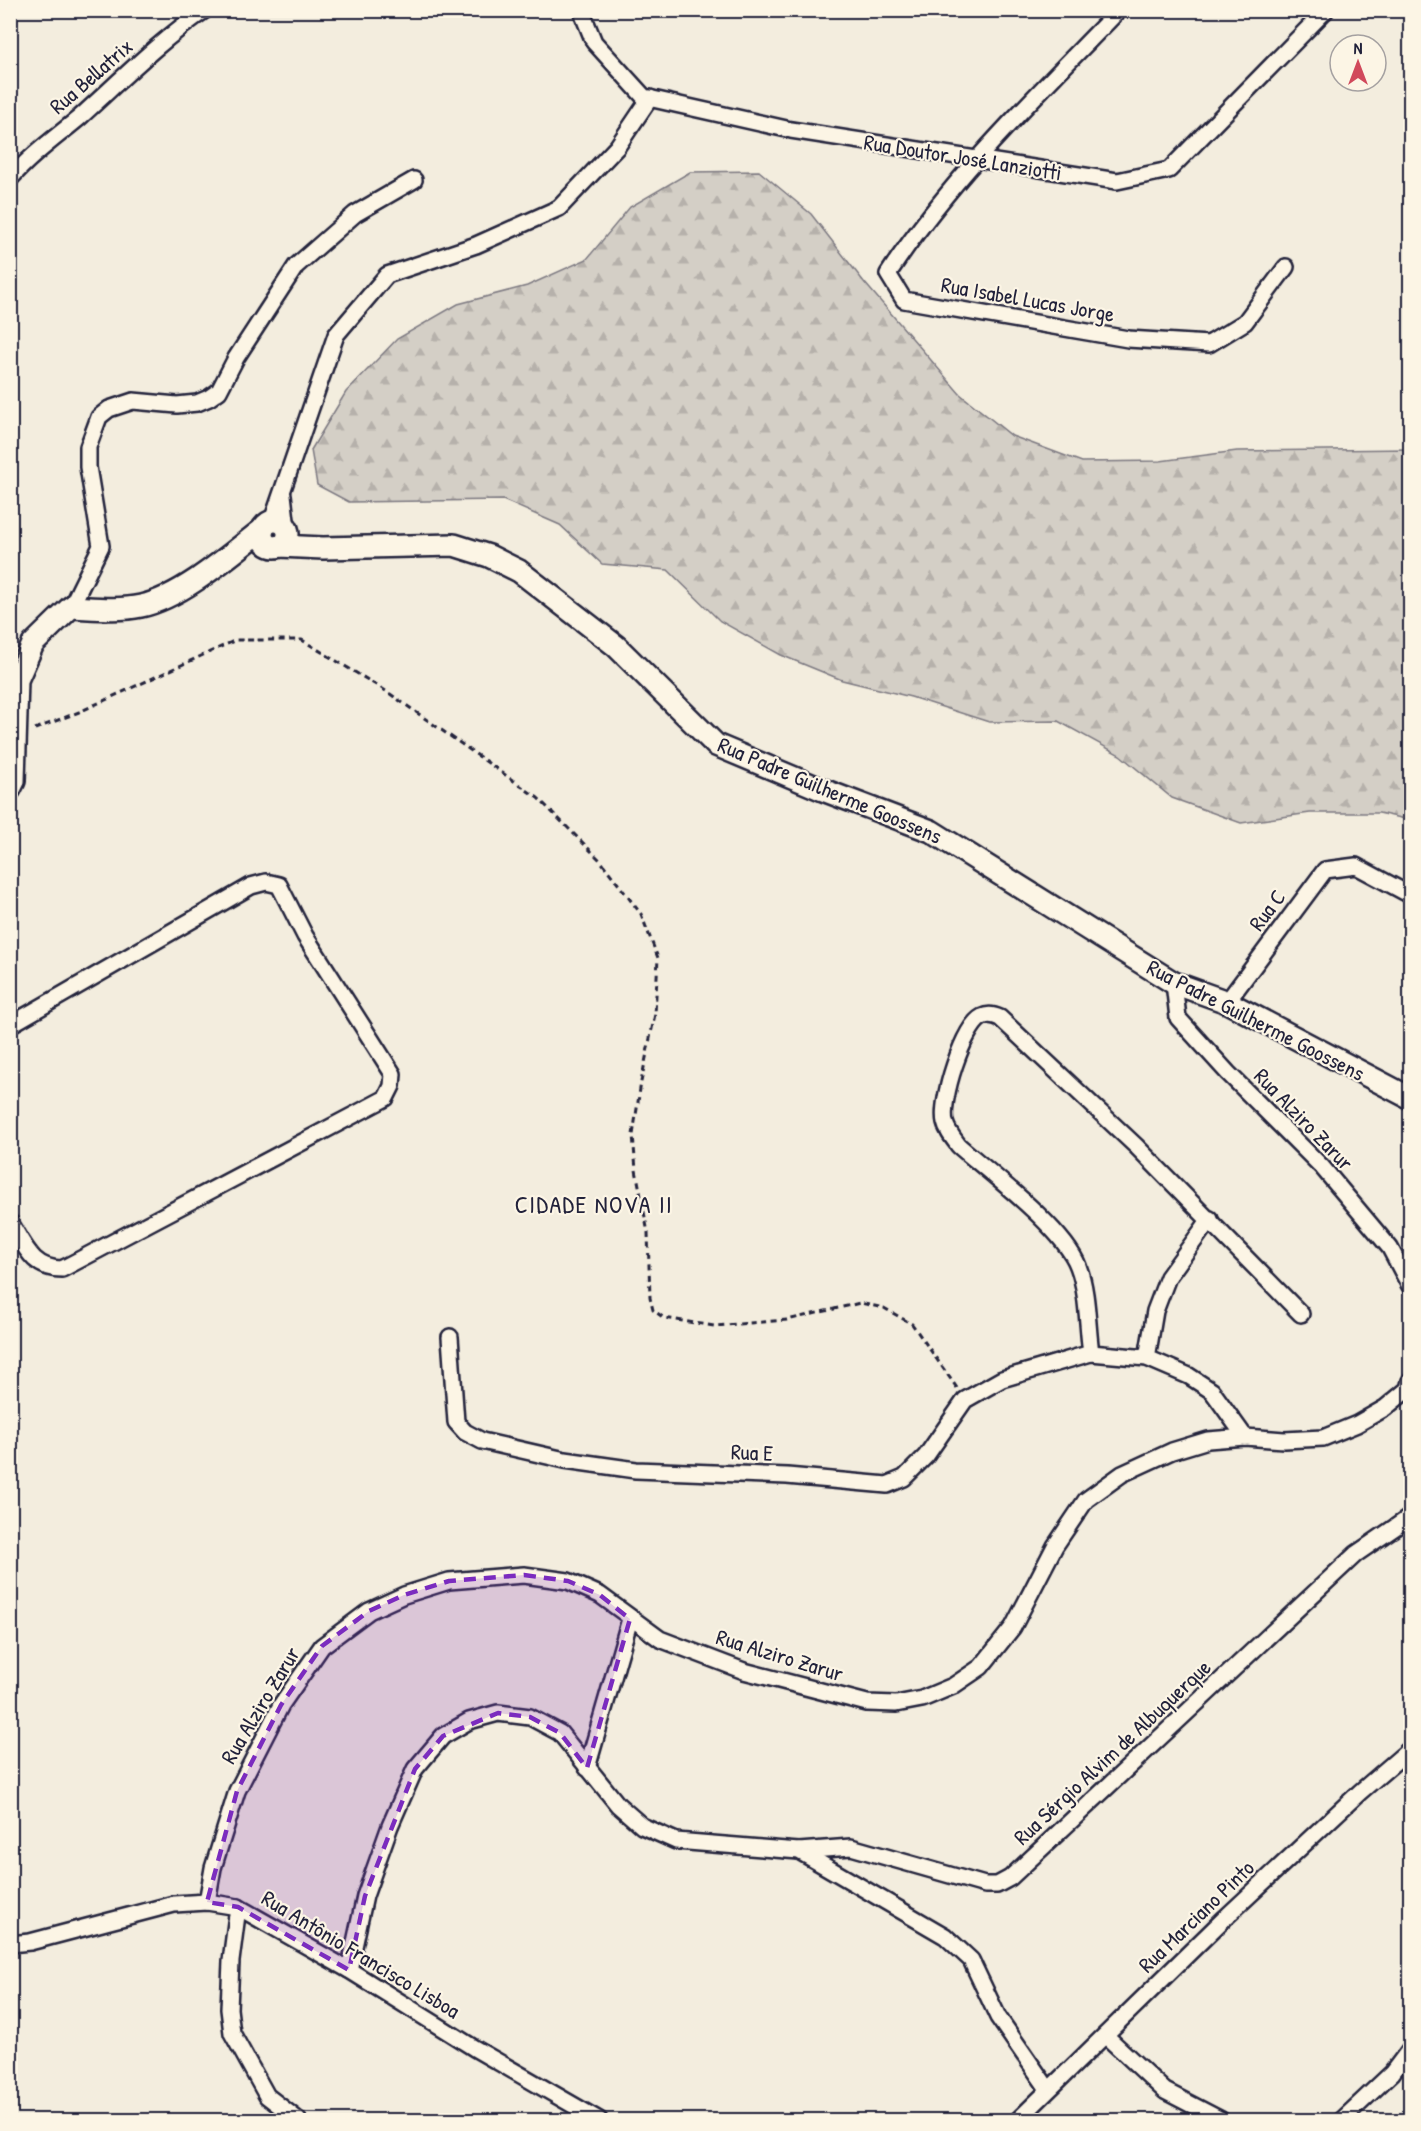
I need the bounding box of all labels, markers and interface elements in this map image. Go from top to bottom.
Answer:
street label: Rua Bellatrix [43,31,139,121]
north arrow [1328,33,1388,93]
text: N [1354,37,1363,59]
street label: Rua Doutor José Lanziotti [862,127,1064,187]
street label: Rua Isabel Lucas Jorge [939,269,1117,329]
street label: Rua Padre Guilherme Goossens [714,729,946,851]
street label: Rua C [1242,883,1292,937]
street label: Rua Padre Guilherme Goossens [1142,952,1370,1088]
street label: Rua Alziro Zarur [1248,1061,1361,1177]
district label: CIDADE NOVA II [515,1188,673,1220]
street label: Rua E [730,1436,774,1468]
street label: Rua Alziro Zarur [713,1621,848,1689]
street label: Rua Alziro Zarur [213,1641,307,1769]
street label: Rua Sérgio Alvim de Albuquerque [1007,1652,1217,1851]
street label: Rua Marciano Pinto [1131,1853,1261,1979]
street label: Rua Antônio Francisco Lisboa [256,1883,466,2025]

